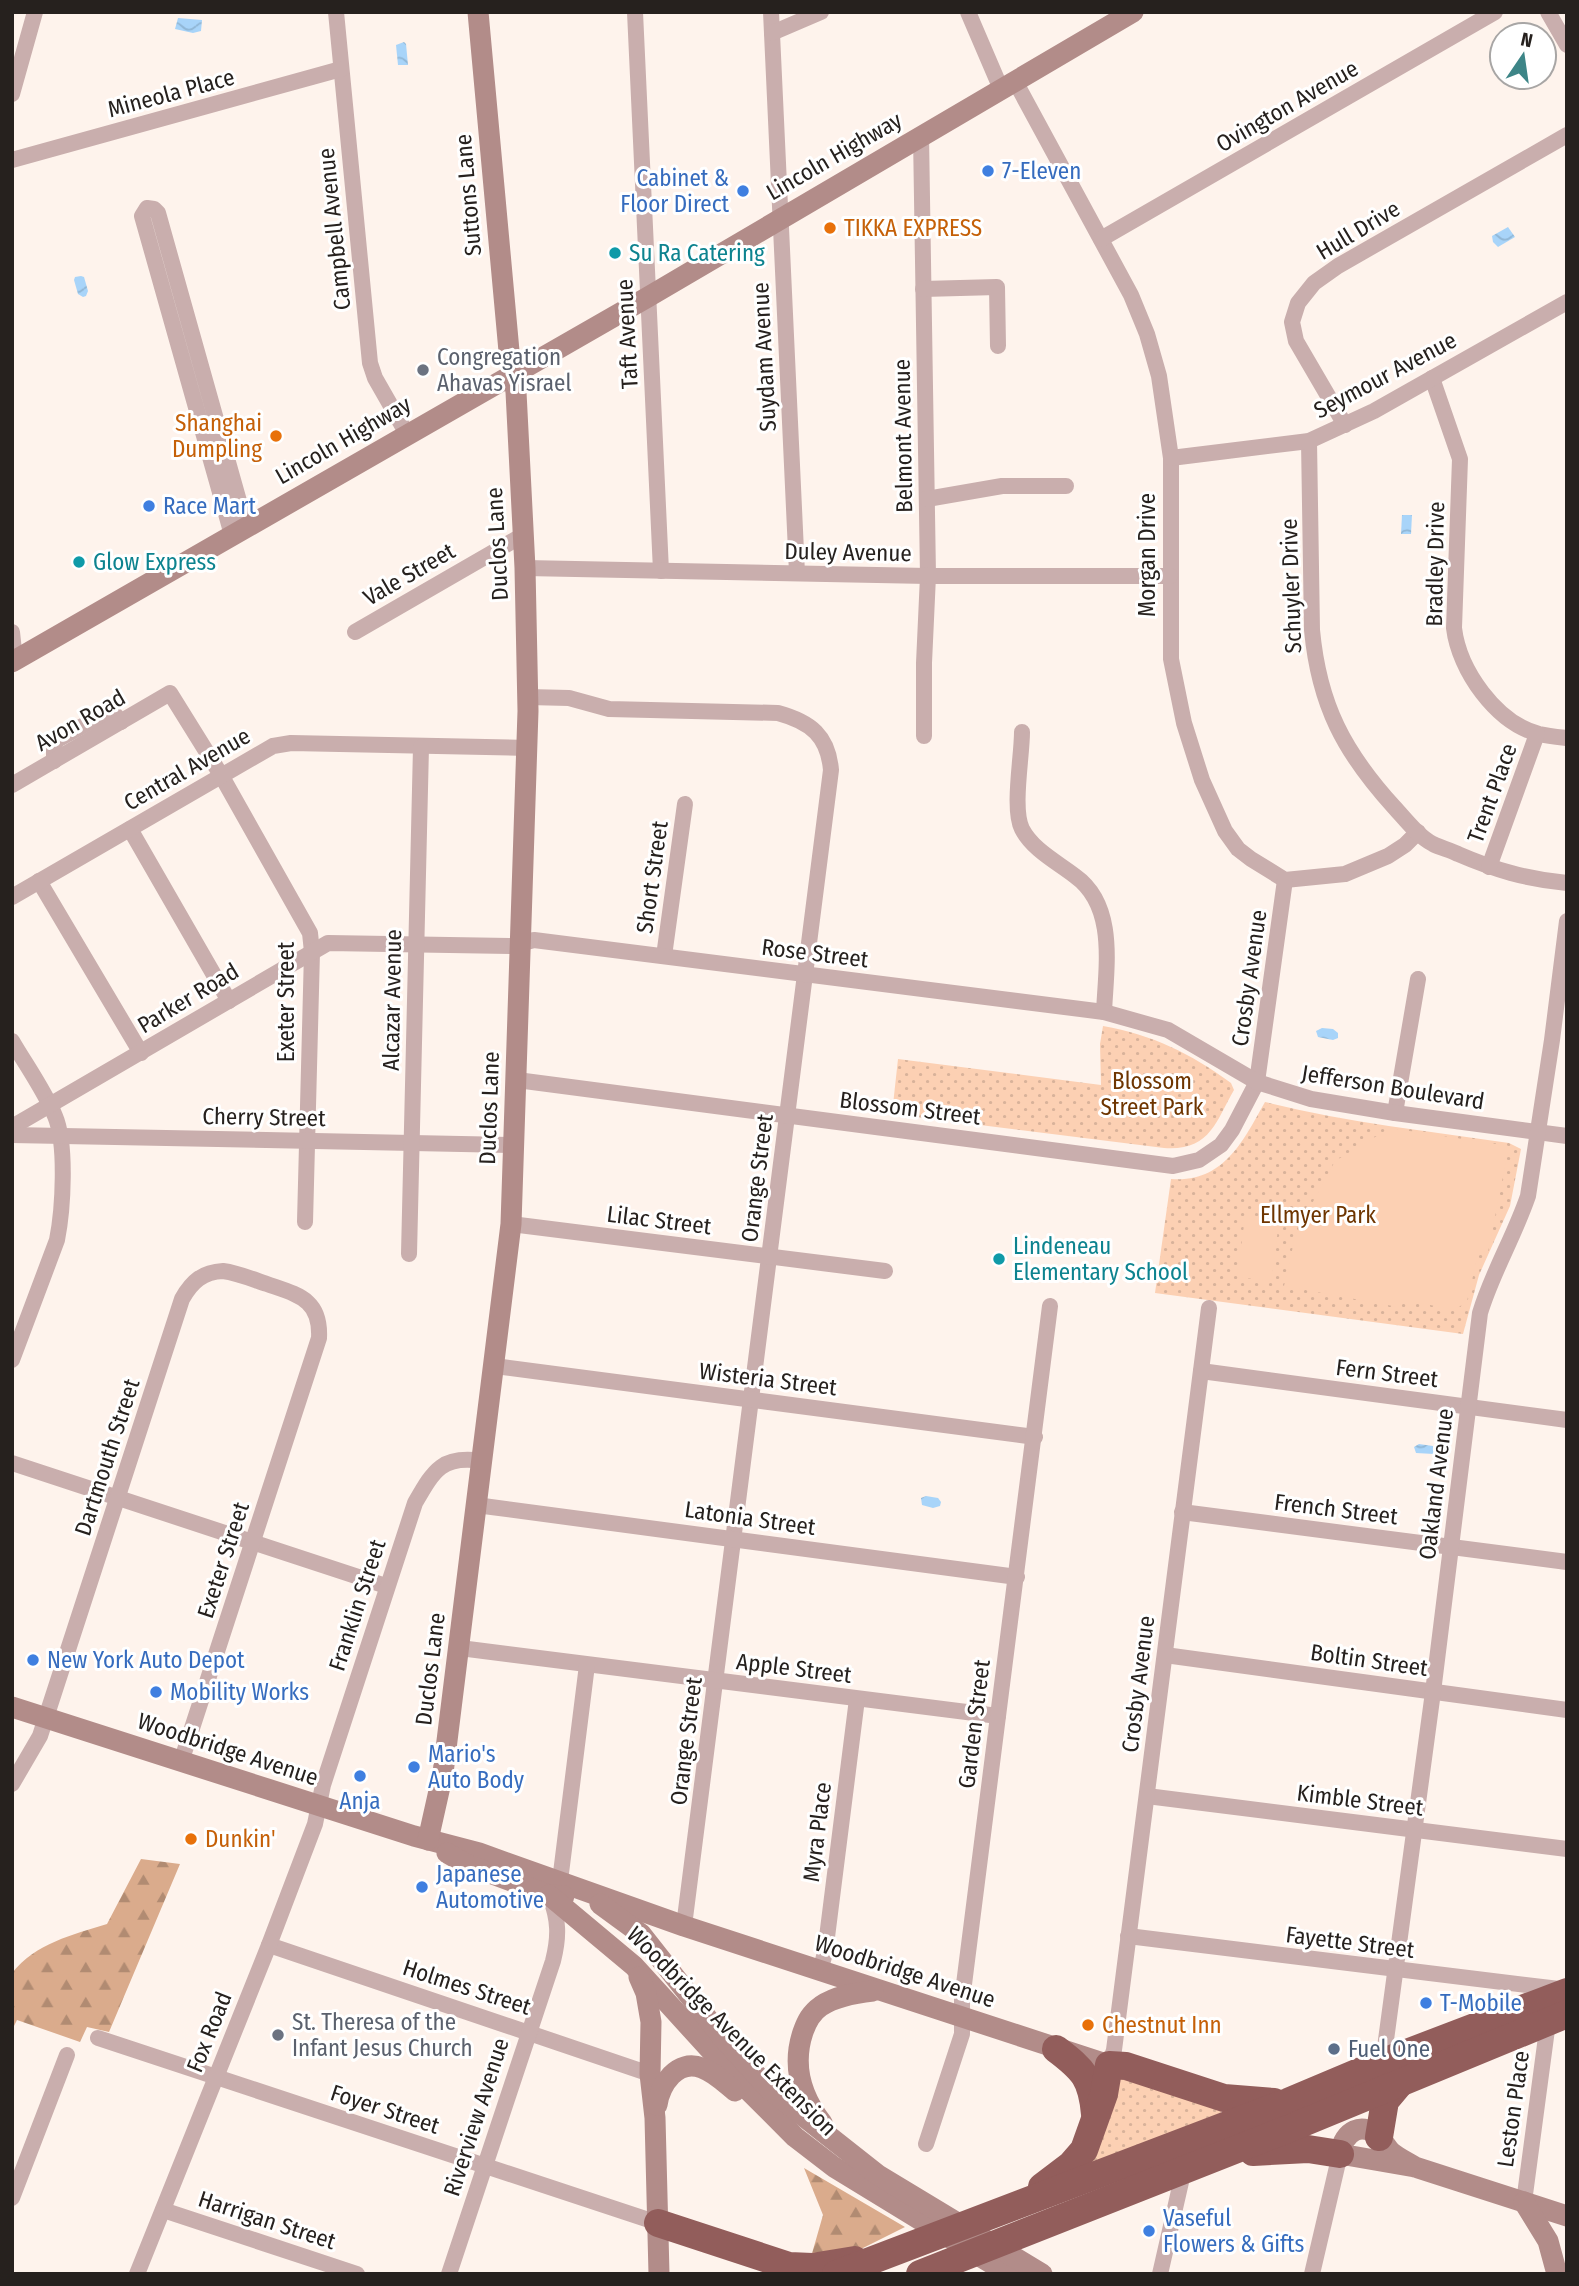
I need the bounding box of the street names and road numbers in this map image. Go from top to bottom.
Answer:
street label: Ovington Avenue [1211,54,1363,158]
street label: Mineola Place [105,63,237,123]
street label: Lincoln Highway [761,106,907,206]
street label: Suttons Lane [449,133,487,257]
street label: Campbell Avenue [312,147,356,311]
street label: Hull Drive [1311,194,1405,266]
street label: Taft Avenue [610,278,644,390]
street label: Suydam Avenue [746,282,782,432]
street label: Seymour Avenue [1309,326,1461,424]
street label: Belmont Avenue [888,359,918,513]
street label: Lincoln Highway [270,390,416,490]
street label: Duclos Lane [480,487,514,601]
street label: Morgan Drive [1133,493,1161,617]
street label: Bradley Drive [1420,501,1450,627]
street label: Schuyler Drive [1275,518,1307,654]
street label: Vale Street [358,536,460,611]
street label: Duley Avenue [784,537,912,567]
street label: Avon Road [30,683,130,757]
street label: Central Avenue [119,722,255,816]
street label: Trent Place [1461,740,1523,846]
street label: Short Street [630,819,674,935]
street label: Crosby Avenue [1226,908,1272,1048]
street label: Alcazar Avenue [377,929,407,1071]
street label: Rose Street [760,933,870,974]
street label: Exeter Street [272,941,300,1062]
street label: Parker Road [132,957,244,1039]
street label: Duclos Lane [473,1051,505,1165]
street label: Jefferson Boulevard [1300,1059,1486,1115]
street label: Blossom Street [838,1085,983,1131]
street label: Cherry Street [202,1102,326,1132]
street label: Orange Street [735,1112,779,1244]
street label: Lilac Street [605,1200,713,1240]
street label: Fern Street [1334,1353,1440,1393]
street label: Wisteria Street [698,1357,839,1401]
street label: Dartmouth Street [68,1375,146,1539]
street label: Oakland Avenue [1413,1407,1459,1561]
street label: French Street [1273,1488,1400,1531]
street label: Latonia Street [683,1495,818,1541]
street label: Exeter Street [191,1498,255,1622]
street label: Franklin Street [323,1535,392,1674]
street label: Duclos Lane [409,1611,451,1727]
street label: Crosby Avenue [1116,1614,1160,1754]
street label: Boltin Street [1309,1638,1430,1682]
street label: Apple Street [735,1647,854,1689]
street label: Garden Street [952,1658,996,1790]
street label: Orange Street [664,1675,708,1807]
street label: Woodbridge Avenue [134,1707,322,1791]
street label: Kimble Street [1295,1778,1425,1822]
street label: Myra Place [797,1780,837,1884]
street label: Woodbridge Avenue Extension [621,1920,843,2142]
street label: Fayette Street [1284,1920,1416,1964]
street label: Woodbridge Avenue [811,1929,999,2013]
street label: Holmes Street [399,1953,535,2021]
street label: Fox Road [180,1988,238,2076]
street label: Riverview Avenue [437,2034,515,2200]
street label: Leston Place [1491,2049,1535,2169]
street label: Foyer Street [327,2078,443,2140]
street label: Harrigan Street [195,2185,340,2256]

